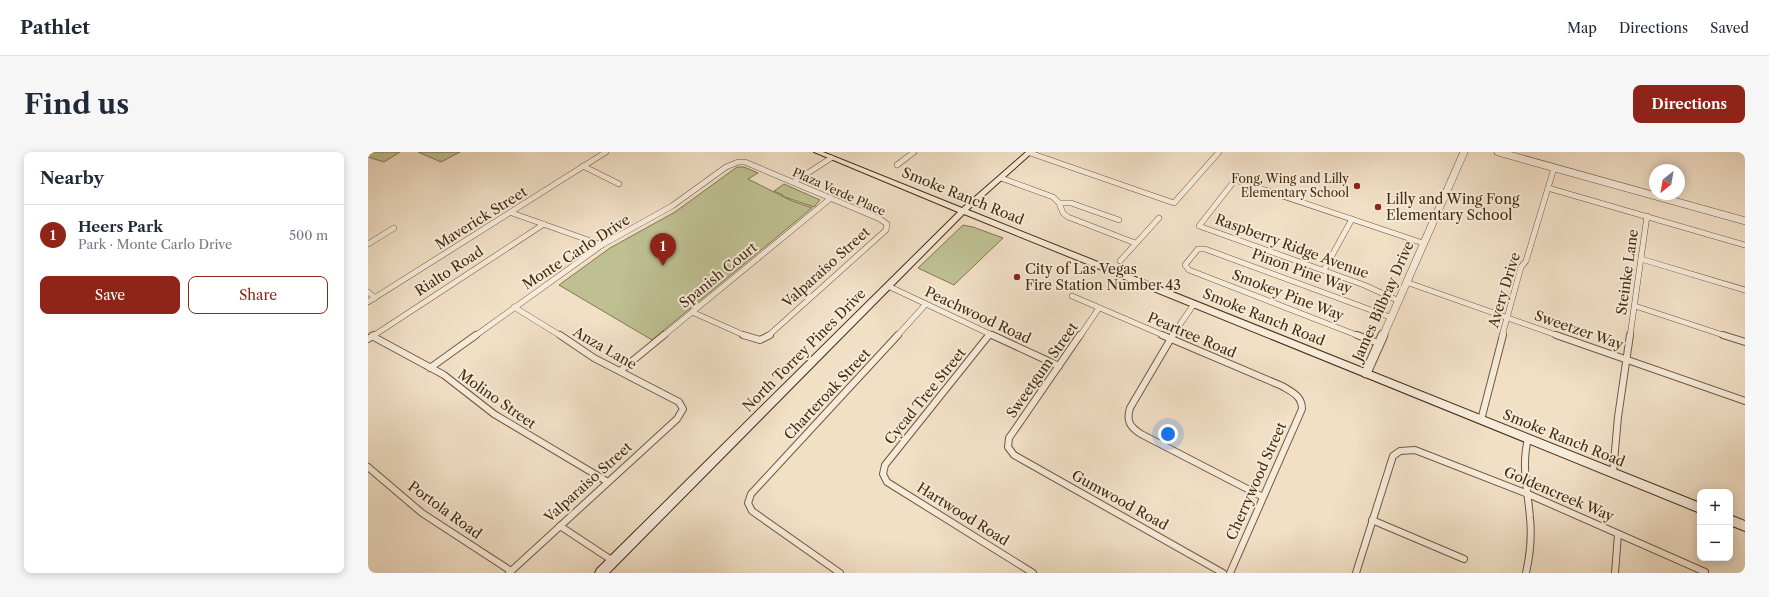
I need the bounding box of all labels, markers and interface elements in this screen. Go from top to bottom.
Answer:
text: Pathlet [20,16,90,39]
text: Map [1567,19,1597,37]
text: Directions [1619,19,1688,37]
text: Saved [1710,19,1749,37]
button: Directions [1633,85,1745,123]
text: Find us [24,87,129,121]
street label: Smoke Ranch Road [899,163,1027,229]
street label: Plaza Verde Place [790,164,888,219]
north arrow [1649,164,1685,200]
text: Nearby [40,168,104,188]
place label: Fong, Wing and Lilly Elementary School [1231,171,1349,200]
marker: Fong, Wing and Lilly Elementary School [1352,181,1362,191]
street label: Maverick Street [432,183,530,253]
place label: Lilly and Wing Fong Elementary School [1386,190,1520,224]
marker: Lilly and Wing Fong Elementary School [1373,202,1383,212]
street label: Monte Carlo Drive [519,210,633,293]
street label: Raspberry Ridge Avenue [1213,210,1372,282]
text: Heers Park [78,217,163,236]
street label: Valparaiso Street [778,223,874,312]
text: 1 [50,227,56,243]
text: 500 m [289,227,328,243]
street label: Steinke Lane [1612,228,1642,316]
pin: 1 [650,233,676,266]
text: Park · Monte Carlo Drive [78,236,232,252]
street label: Spanish Court [675,238,761,312]
street label: James Bilbray Drive [1348,238,1418,366]
street label: Rialto Road [411,242,487,300]
street label: Pinon Pine Way [1249,244,1355,298]
street label: Avery Drive [1484,250,1524,331]
place label: City of Las Vegas Fire Station Number 43 [1025,260,1181,294]
street label: Smokey Pine Way [1229,265,1347,325]
marker: City of Las Vegas Fire Station Number 43 [1012,272,1022,282]
button: Save [40,276,180,314]
button: Share [188,276,328,314]
street label: Peachwood Road [922,283,1034,348]
street label: North Torrey Pines Drive [739,284,870,415]
street label: Smoke Ranch Road [1200,284,1328,350]
street label: Sweetzer Way [1532,306,1626,354]
street label: Peartree Road [1145,308,1240,362]
street label: Sweetgum Street [1002,319,1082,421]
street label: Anza Lane [569,322,640,373]
street label: Charteroak Street [780,344,874,443]
street label: Cycad Tree Street [880,344,970,448]
street label: Molino Street [454,365,540,433]
street label: Smoke Ranch Road [1500,405,1628,471]
street label: Cherrywood Street [1222,419,1290,543]
your location [1158,424,1178,444]
street label: Valparaiso Street [540,438,636,527]
street label: Goldencreek Way [1501,463,1617,525]
street label: Gumwood Road [1068,466,1172,534]
street label: Portola Road [405,477,486,543]
street label: Hartwood Road [914,478,1013,550]
map controls [1697,489,1733,561]
button: + [1697,489,1733,525]
button: − [1697,525,1733,561]

